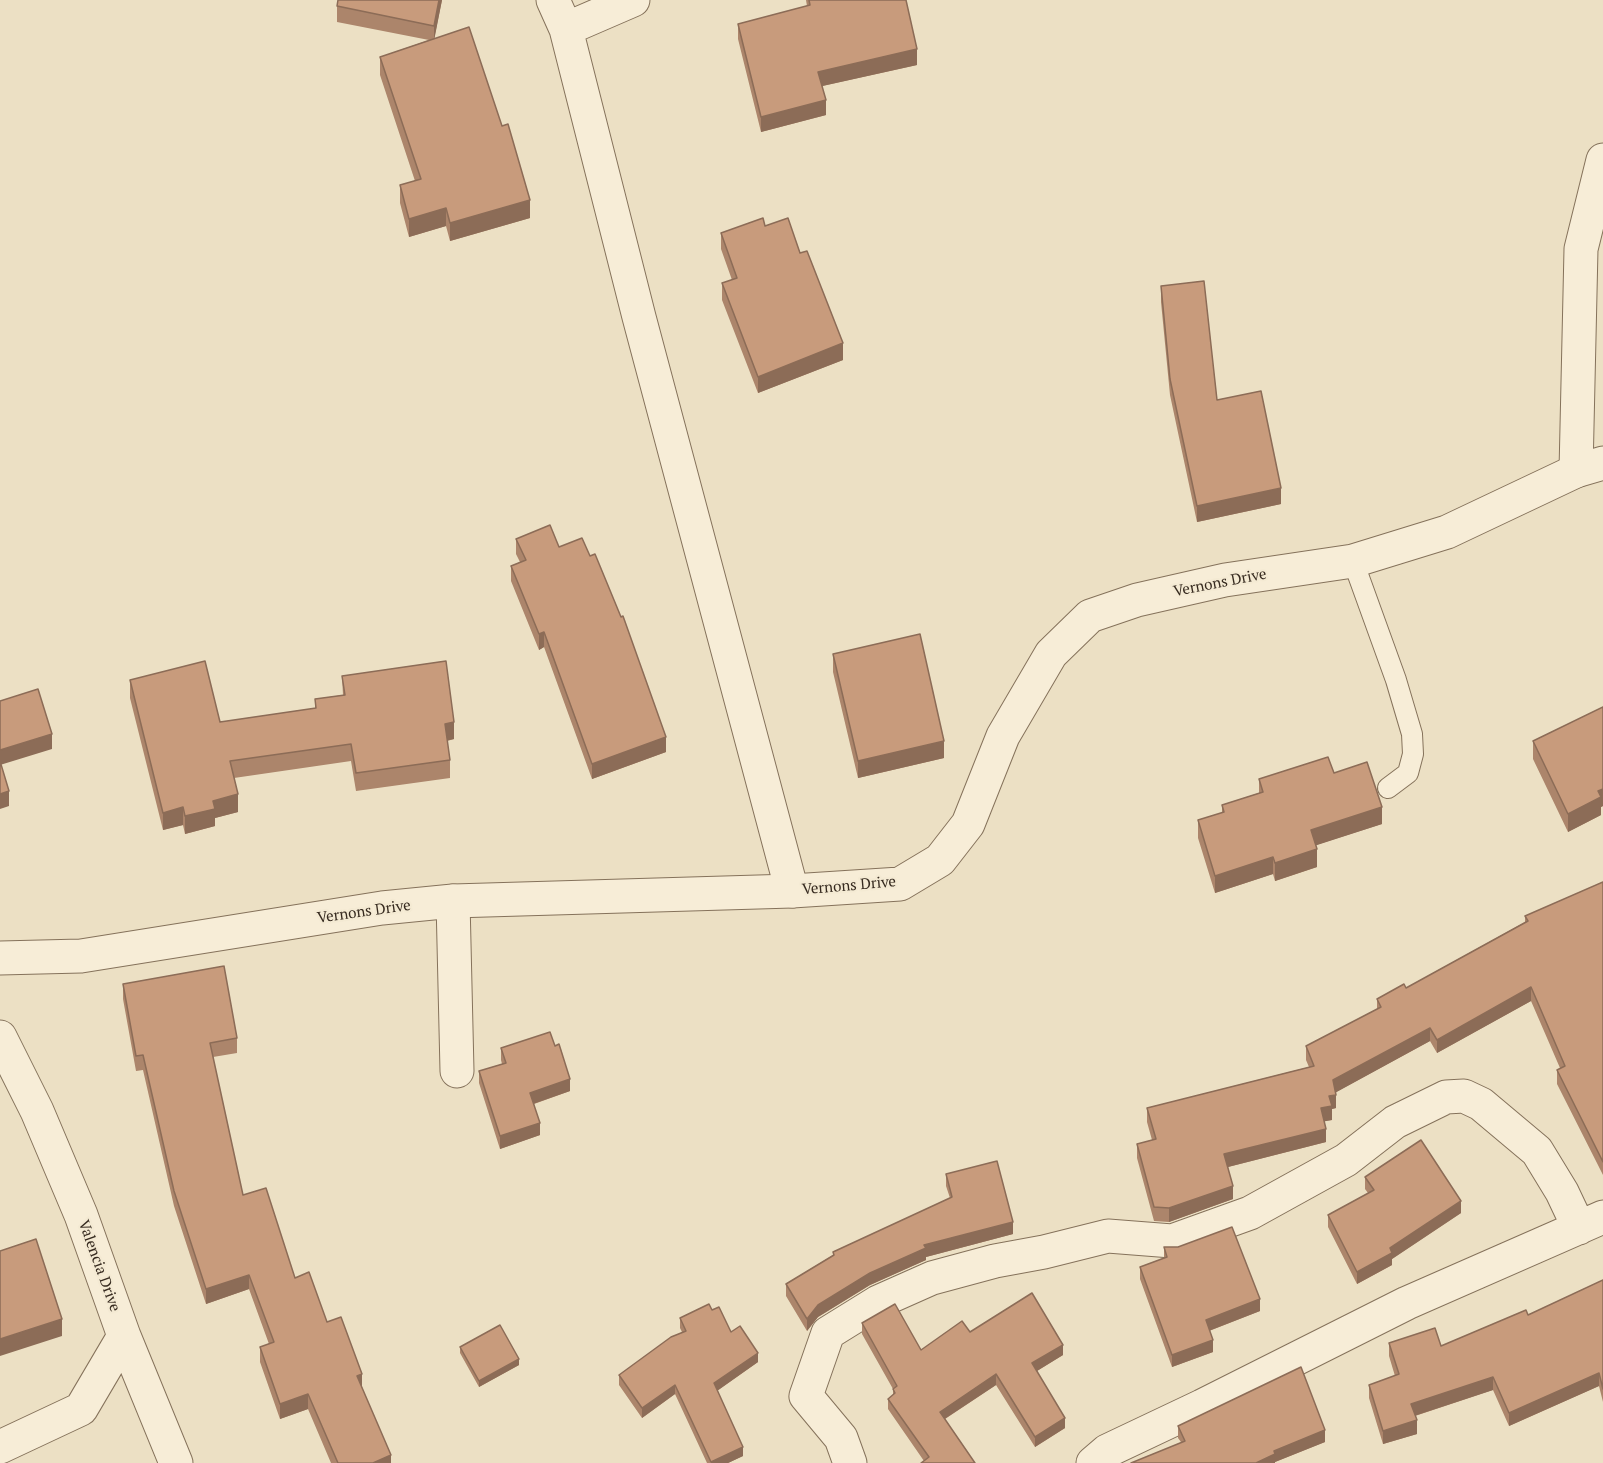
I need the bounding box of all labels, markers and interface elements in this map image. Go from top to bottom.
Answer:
street label: Vernons Drive [1172,565,1268,601]
street label: Vernons Drive [801,873,897,899]
street label: Vernons Drive [316,897,412,927]
street label: Valencia Drive [74,1218,124,1314]

